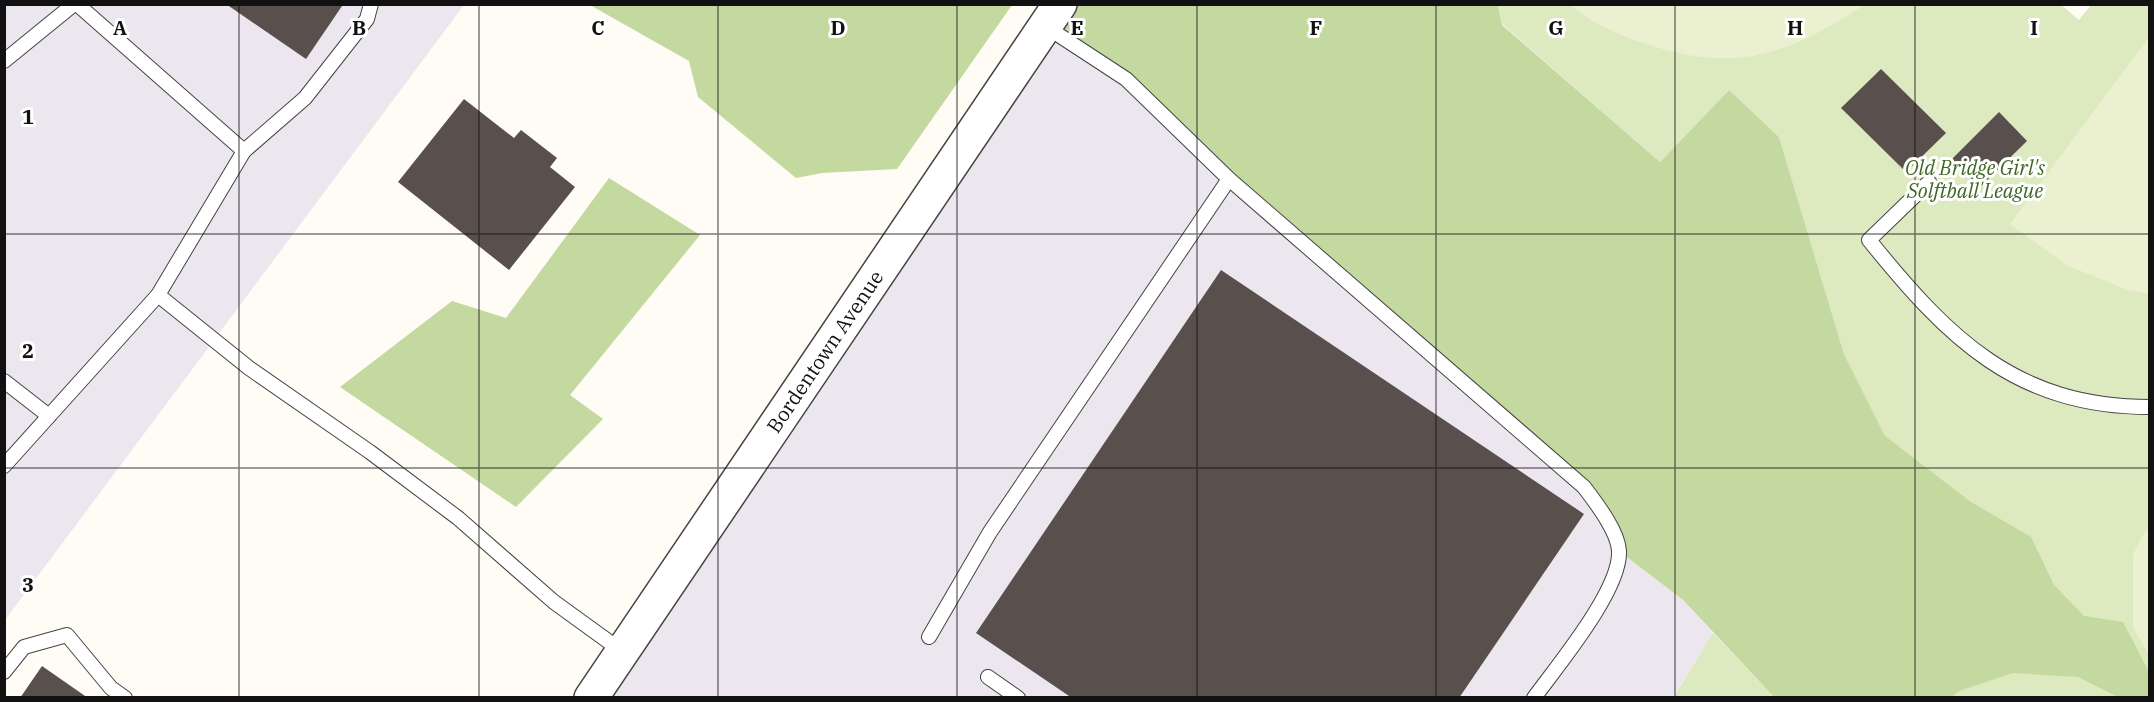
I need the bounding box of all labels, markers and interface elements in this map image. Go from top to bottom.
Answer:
text: A [113,14,127,41]
text: B [352,14,366,41]
text: C [591,14,605,41]
text: D [830,14,846,41]
text: E [1070,14,1084,41]
text: F [1310,14,1322,41]
text: G [1548,14,1564,41]
text: H [1787,14,1803,41]
text: I [2030,14,2038,41]
text: 1 [22,103,34,130]
park label: Old Bridge Girl's Solftball League [1905,154,2045,204]
street label: Bordentown Avenue [760,265,889,438]
text: 2 [22,337,34,364]
text: 3 [22,571,34,598]

